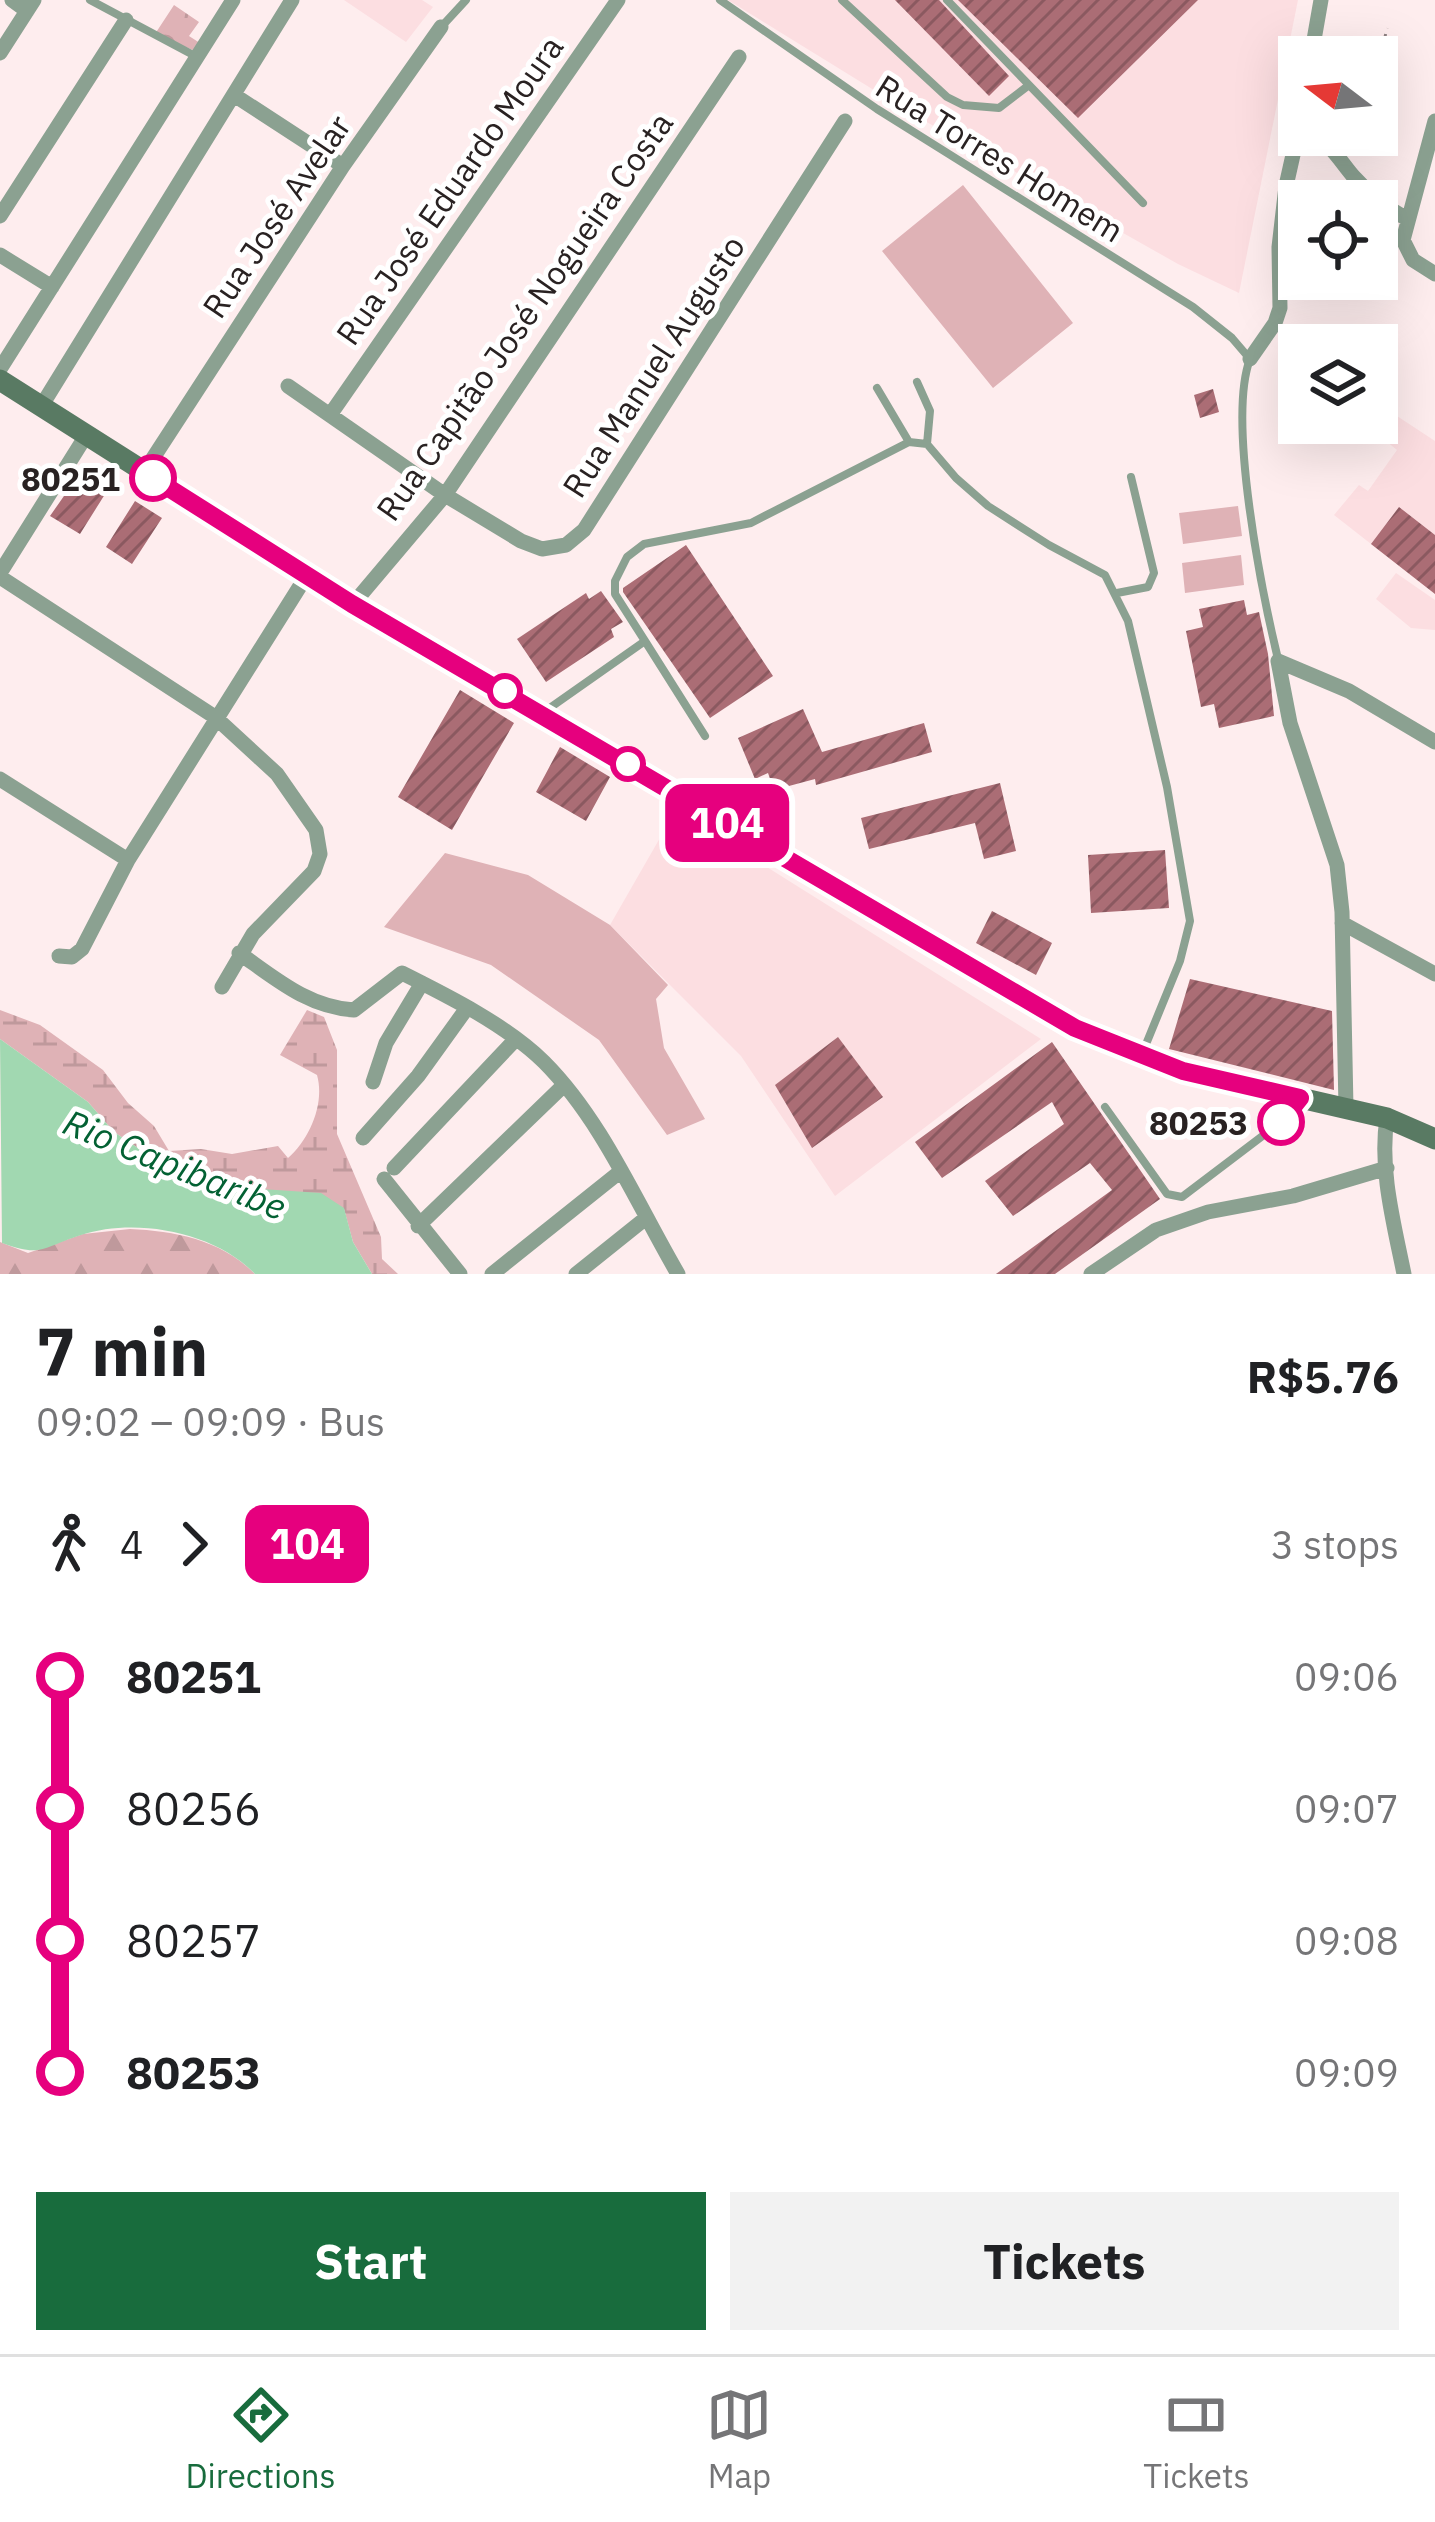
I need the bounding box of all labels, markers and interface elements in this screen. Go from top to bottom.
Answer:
street label: Rua José Eduardo Moura [326,27,572,353]
north arrow [1278,36,1398,156]
map controls [1278,36,1398,444]
street label: Rua Torres Homem [868,64,1132,252]
street label: Rua Capitão José Nogueira Costa [366,103,682,529]
street label: Rua José Avelar [192,106,360,326]
button: locate [1278,180,1398,300]
street label: Rua Manuel Augusto [552,227,754,505]
button: layers [1278,324,1398,444]
marker: 80251 [131,456,175,500]
place label: 80251 [21,457,120,500]
unlabelled marker [489,675,521,707]
unlabelled marker [612,748,644,780]
line badge: 104 [658,784,796,862]
text: 104 [689,795,765,850]
water label: Rio Capibaribe [57,1098,293,1230]
marker: 80253 [1259,1100,1303,1144]
place label: 80253 [1149,1101,1248,1144]
text: 7 min [36,1308,208,1394]
text: R$5.76 [1247,1347,1399,1405]
text: 09:02 – 09:09 · Bus [36,1396,385,1447]
icon: walk [36,1511,102,1577]
icon: forward [161,1511,227,1577]
text: 104 [269,1516,345,1571]
text: 4 [120,1519,143,1570]
text: 3 stops [1271,1519,1399,1570]
text: 80251 [126,1647,261,1705]
text: 09:06 [1294,1651,1399,1702]
text: 80256 [126,1779,261,1837]
text: 09:07 [1294,1783,1399,1834]
text: 80257 [126,1911,261,1969]
text: 09:08 [1294,1915,1399,1966]
text: 80253 [126,2043,261,2101]
text: 09:09 [1294,2047,1399,2098]
button: Start [36,2192,706,2330]
button: Tickets [730,2192,1399,2330]
tab: Directions [185,2382,336,2497]
tab: Map [706,2382,772,2497]
tab: Tickets [1143,2382,1250,2497]

